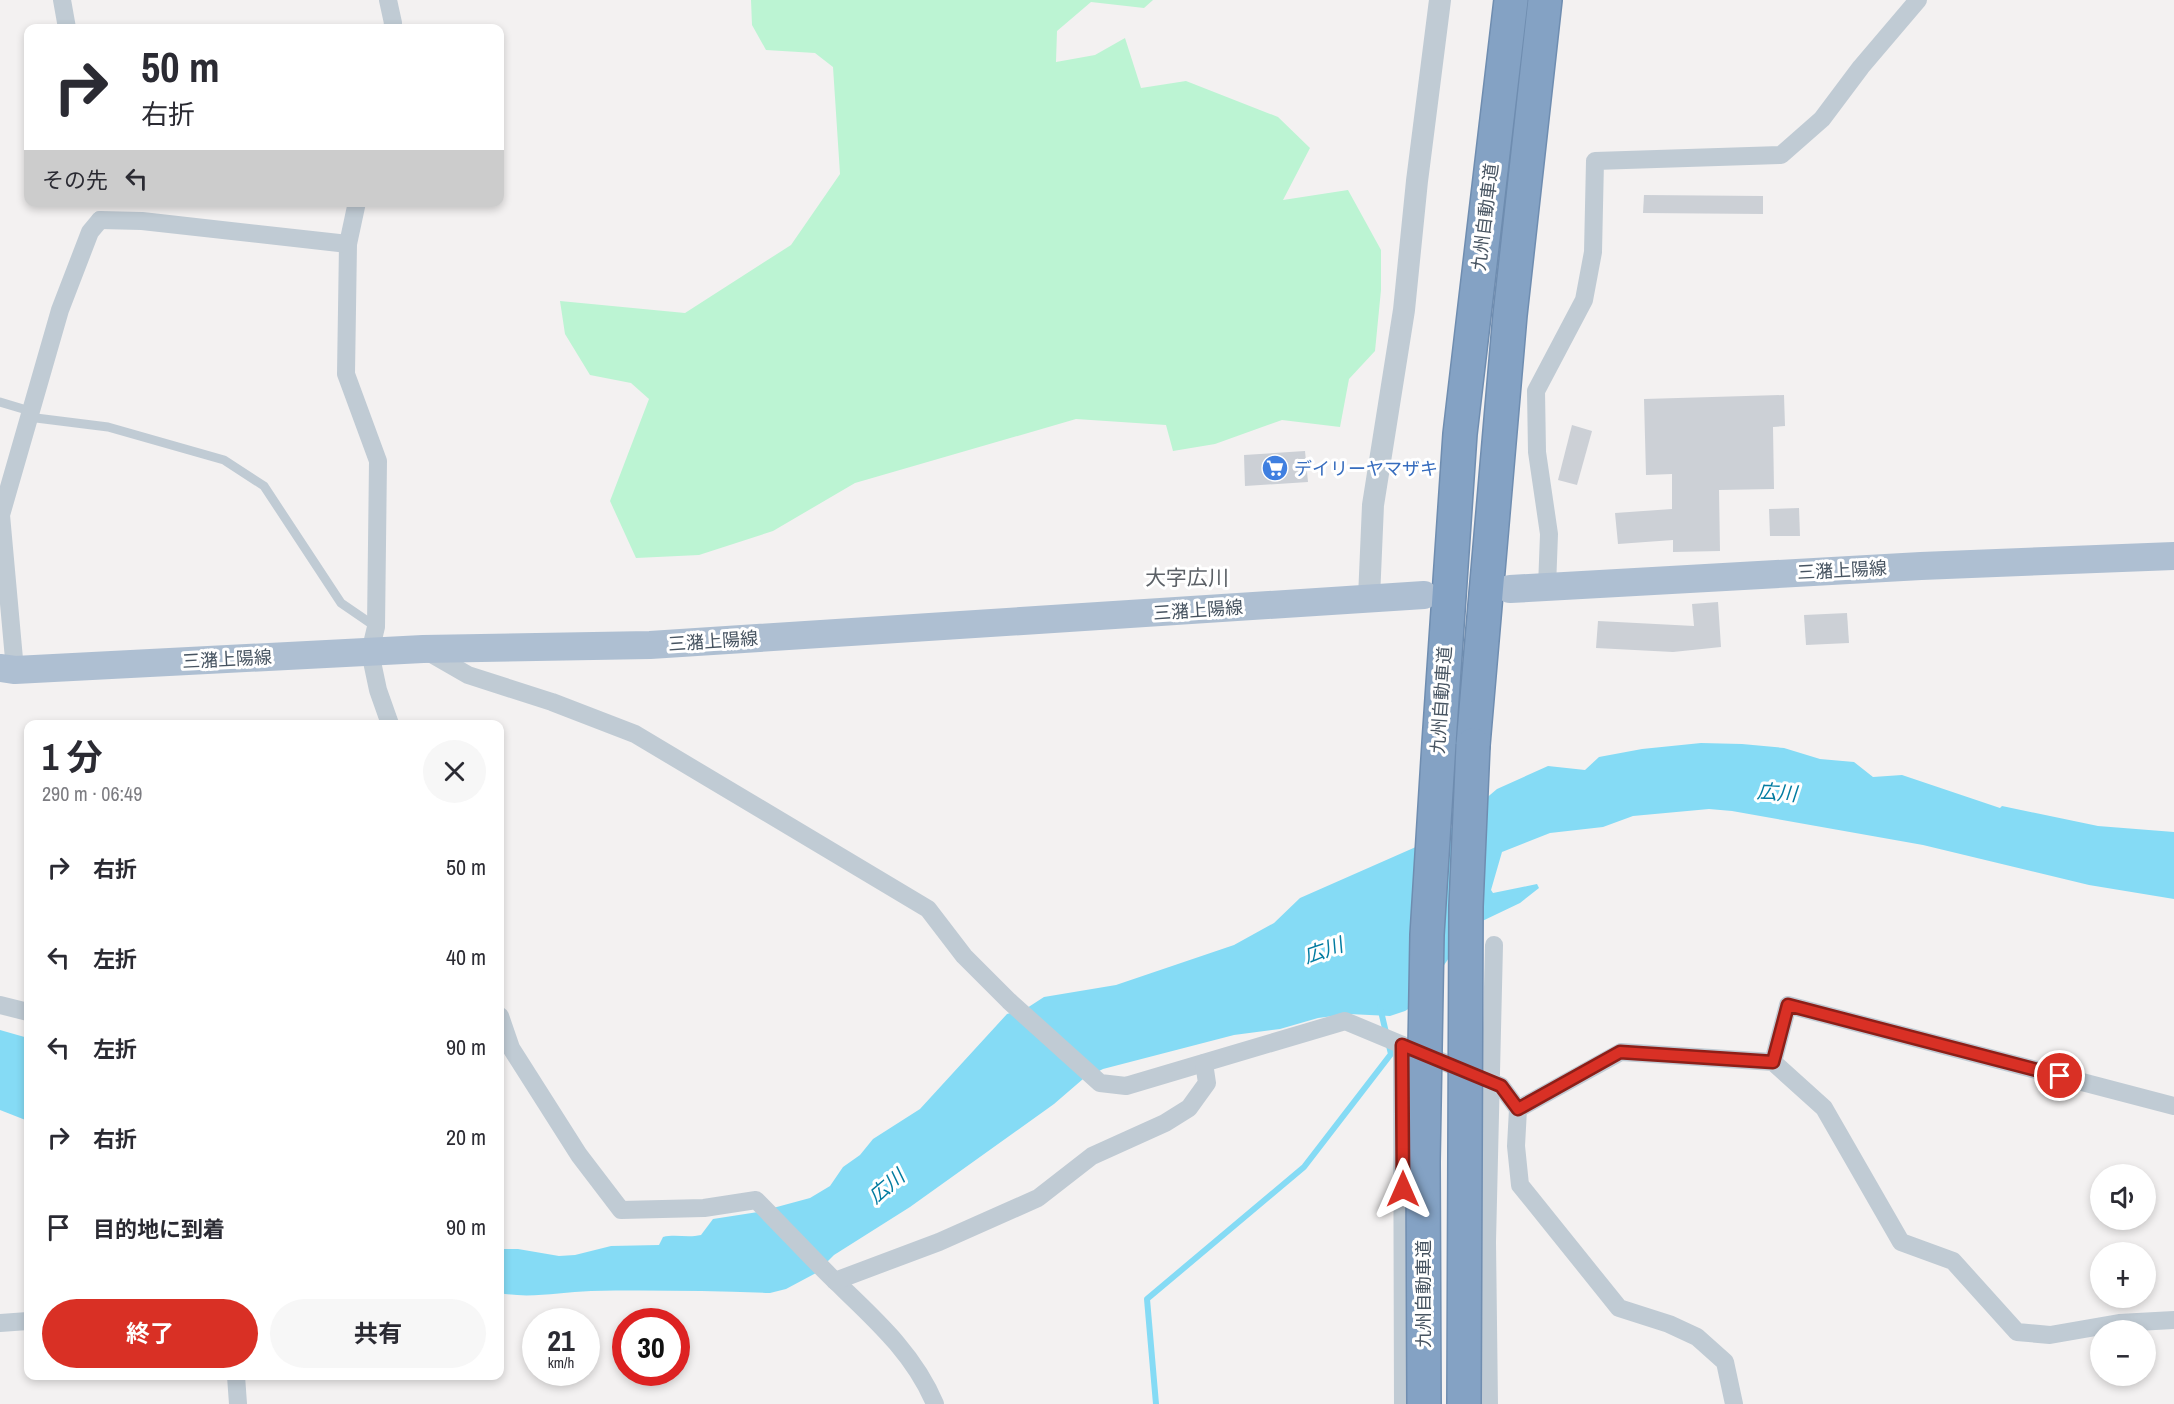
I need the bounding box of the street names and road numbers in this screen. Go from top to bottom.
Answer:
street label: 九州自動車道 [1466,162,1504,272]
street label: 三潴上陽線 [1796,555,1888,585]
street label: 三潴上陽線 [1152,594,1244,626]
street label: 三潴上陽線 [667,625,759,657]
street label: 三潴上陽線 [181,644,273,674]
street label: 九州自動車道 [1425,645,1457,755]
street label: 九州自動車道 [1411,1240,1436,1348]

